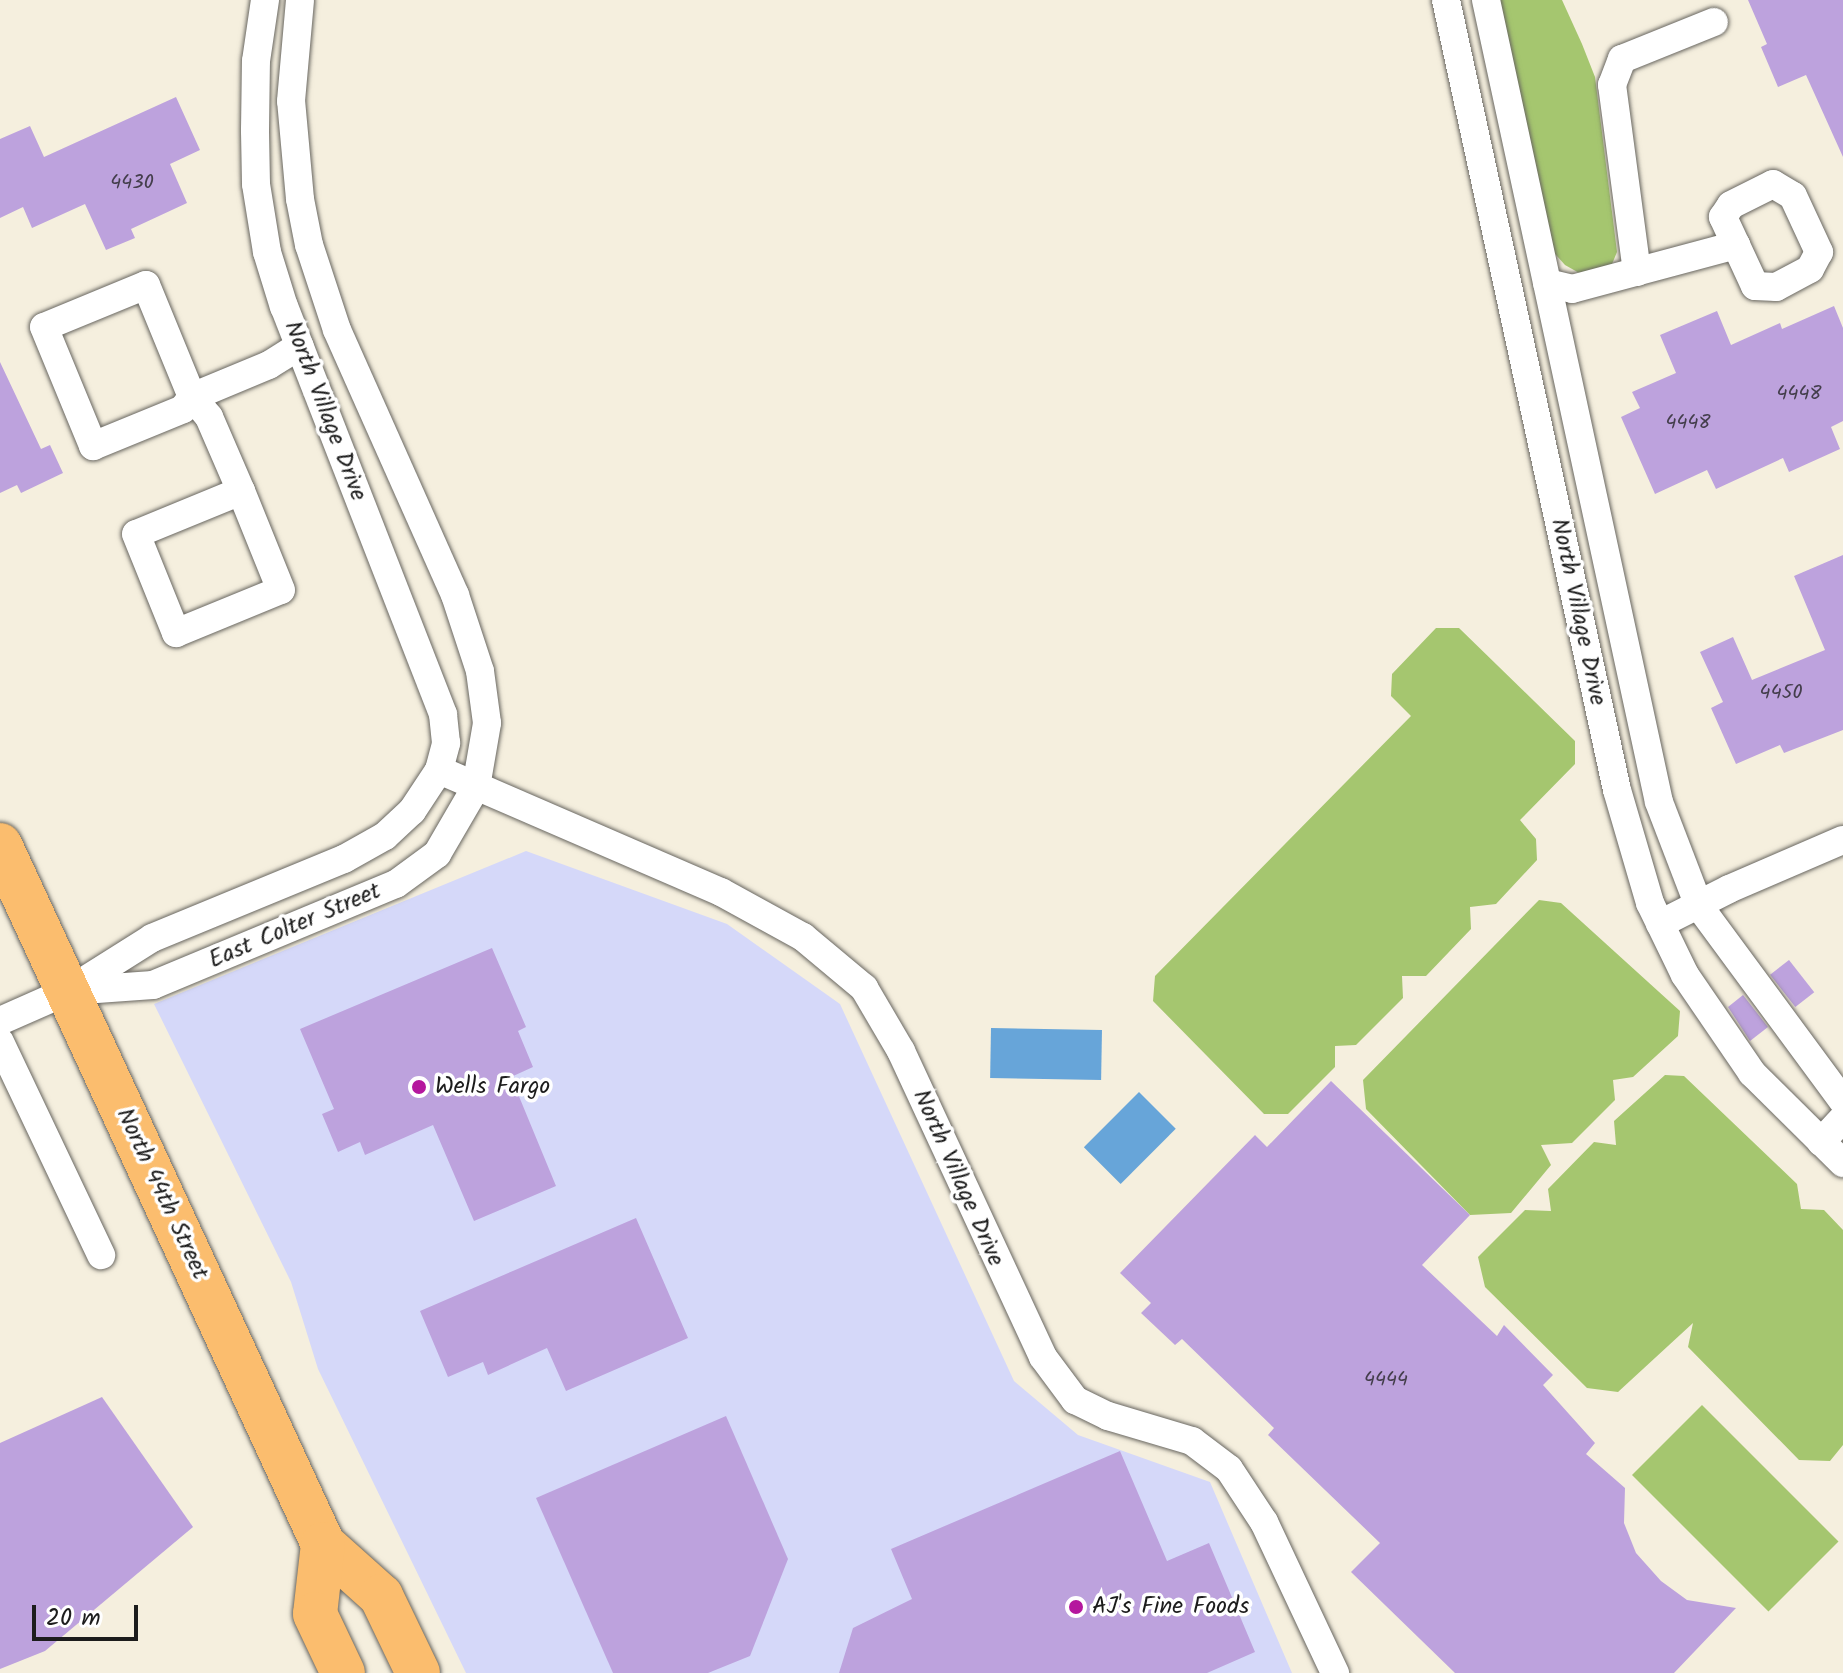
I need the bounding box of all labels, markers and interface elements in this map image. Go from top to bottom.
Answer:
house number: 4430 [110,171,154,195]
street label: North Village Drive [277,317,373,505]
house number: 4448 [1776,382,1822,406]
house number: 4448 [1665,411,1711,435]
street label: North Village Drive [1544,516,1612,708]
house number: 4450 [1760,681,1802,705]
street label: East Colter Street [205,877,385,975]
place label: Wells Fargo [435,1073,550,1101]
marker: Wells Fargo [410,1078,428,1096]
street label: North Village Drive [906,1085,1010,1271]
street label: North 44th Street [110,1104,214,1284]
house number: 4444 [1364,1368,1408,1392]
scale bar [36,1589,142,1639]
place label: AJ's Fine Foods [1092,1593,1249,1621]
marker: AJ's Fine Foods [1067,1598,1085,1616]
text: 20 m [46,1599,101,1638]

